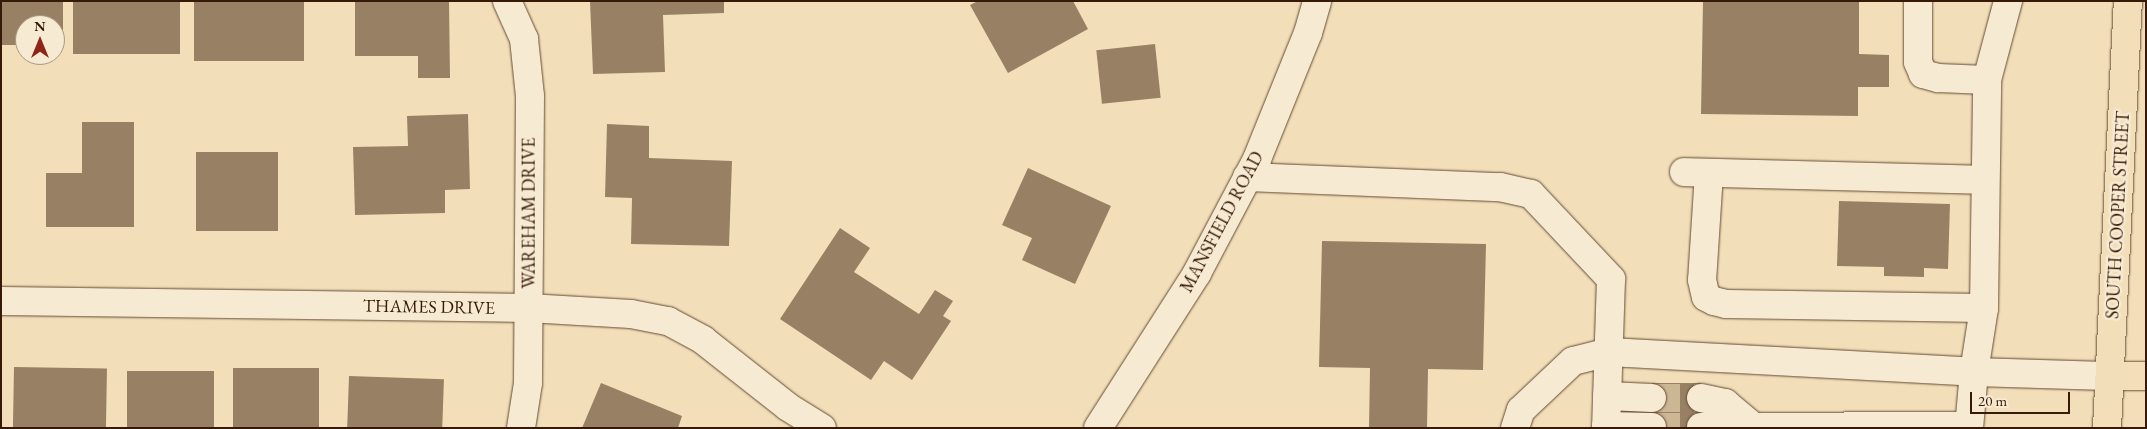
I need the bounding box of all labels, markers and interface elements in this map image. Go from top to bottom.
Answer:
north arrow [15,15,65,65]
text: N [34,17,46,35]
street label: SOUTH COOPER STREET [2102,111,2134,319]
street label: WAREHAM DRIVE [518,137,540,289]
street label: MANSFIELD ROAD [1176,148,1268,296]
street label: THAMES DRIVE [363,295,495,319]
scale bar [1972,382,2072,414]
text: 20 m [1978,391,2007,410]

